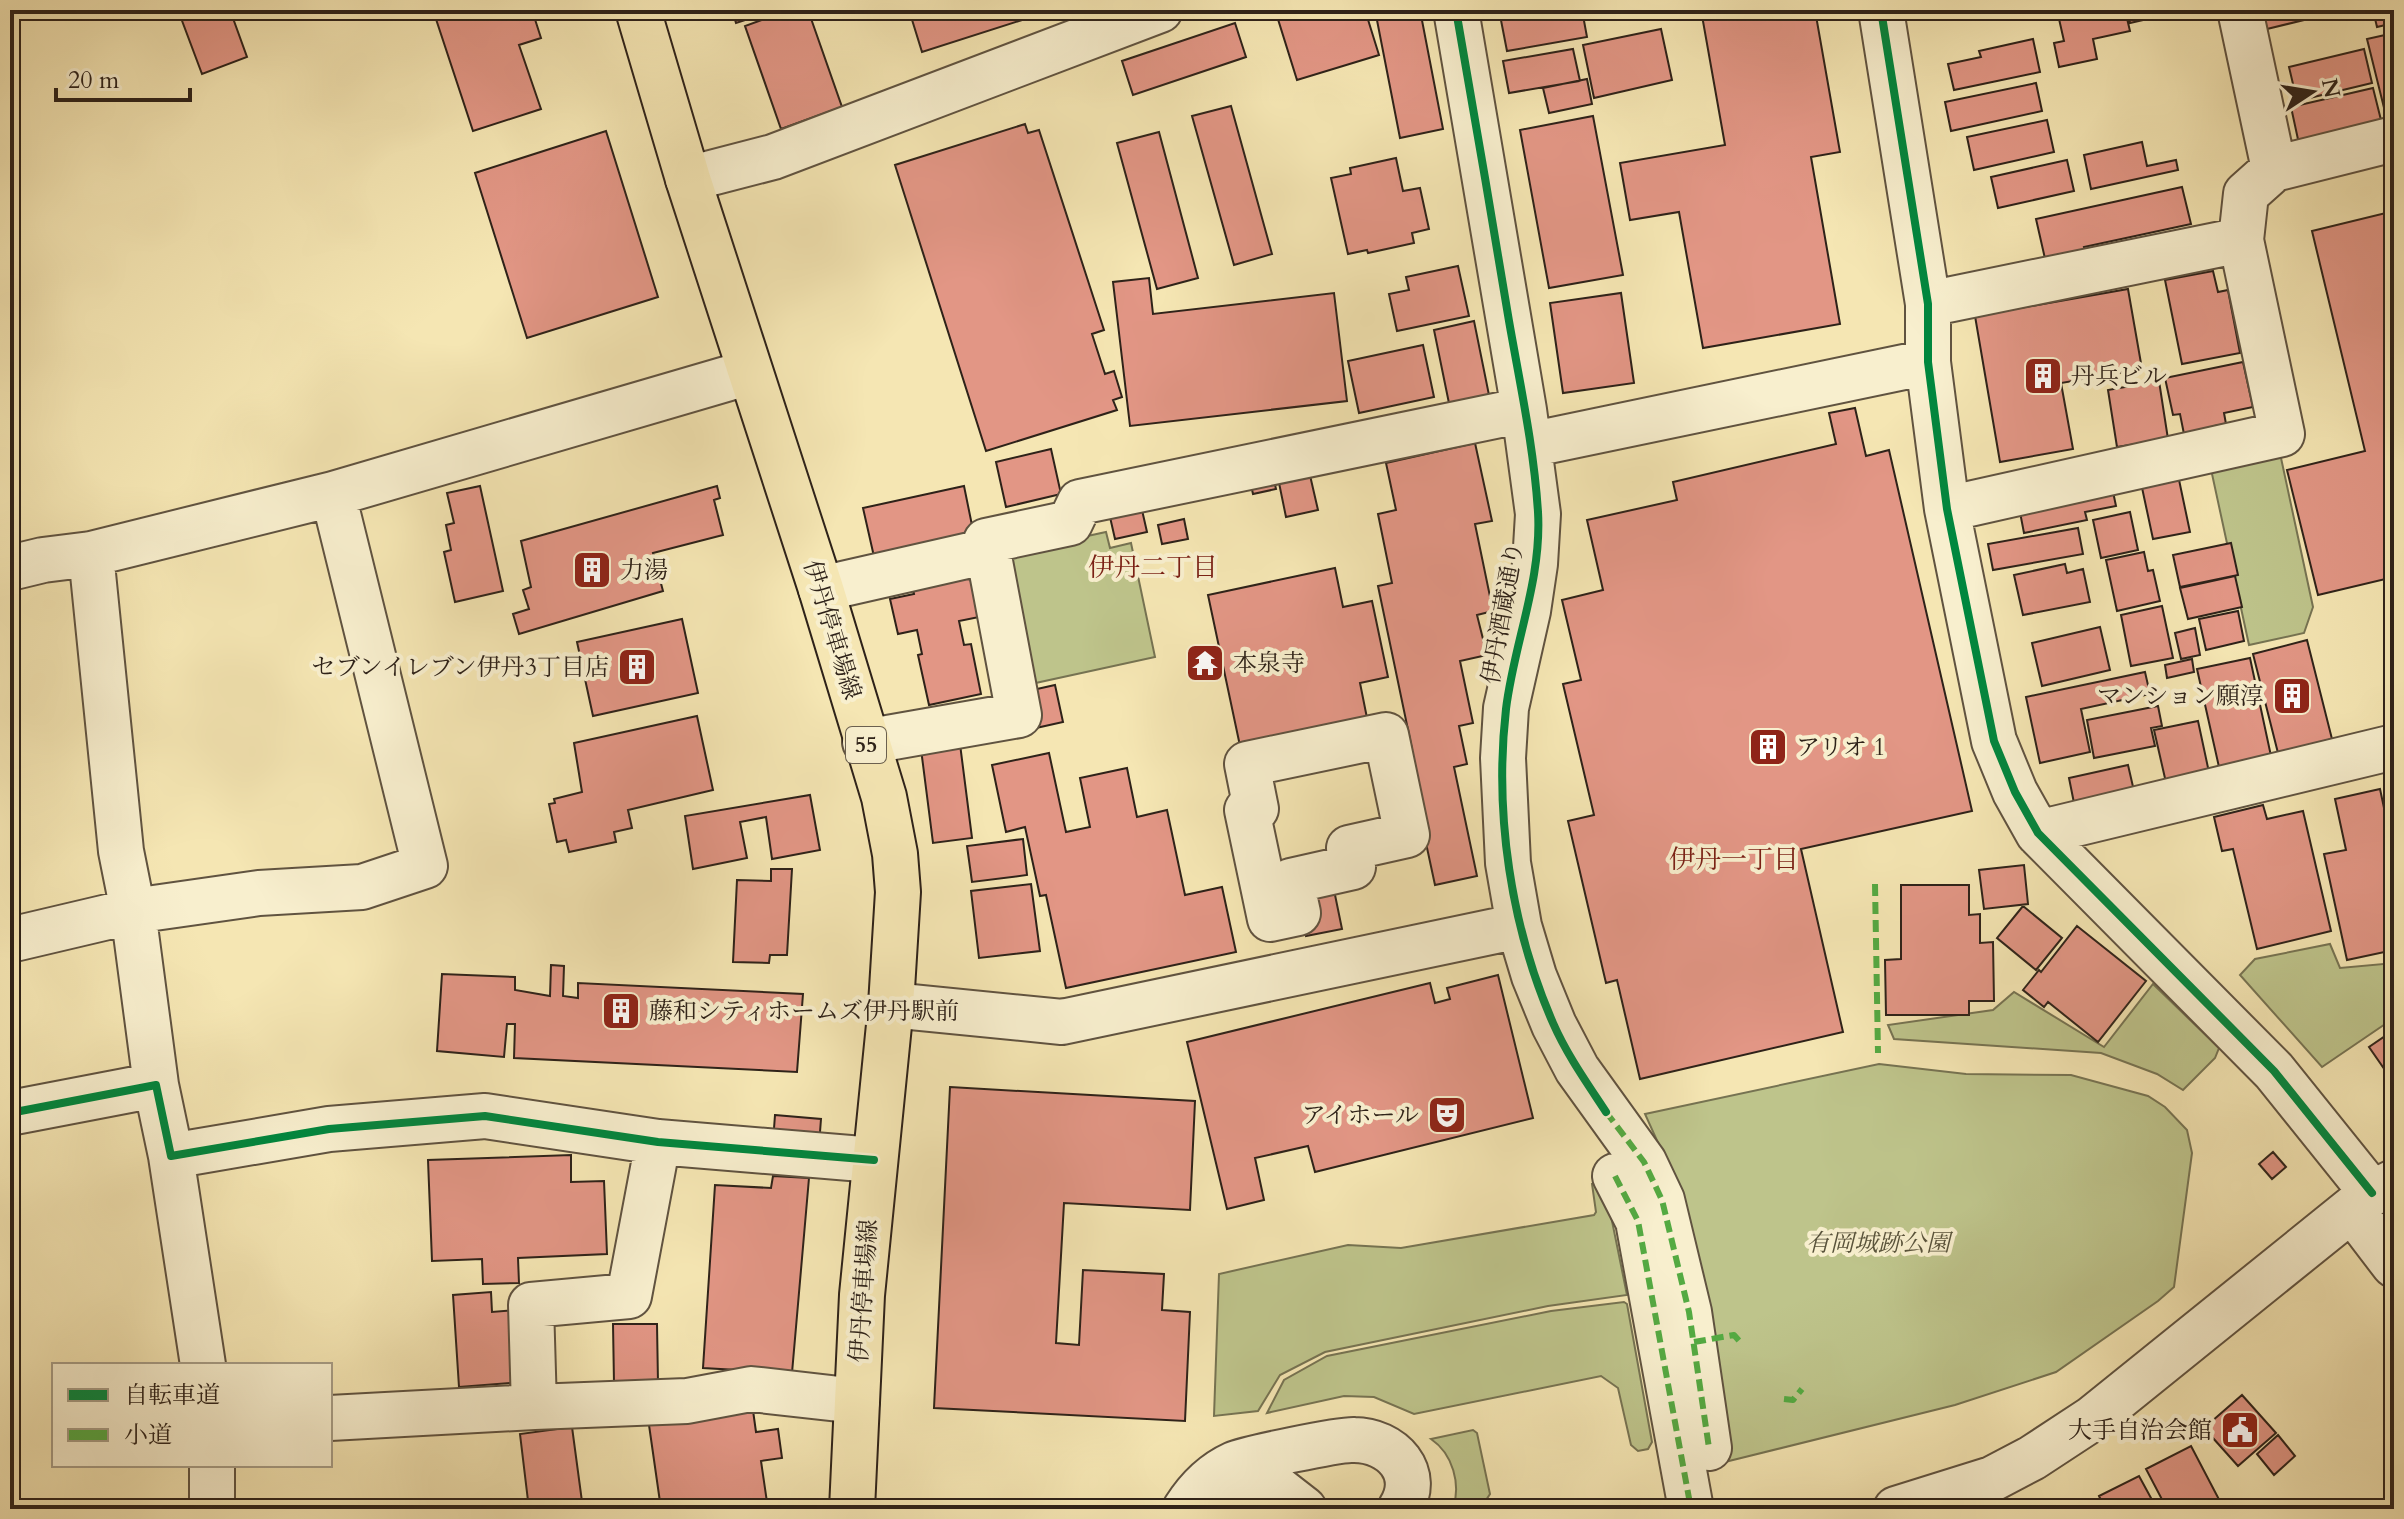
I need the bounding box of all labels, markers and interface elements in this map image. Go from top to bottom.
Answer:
scale bar [56,52,190,102]
north arrow [2272,52,2352,132]
text: 20 m [68,64,120,97]
text: N [2314,76,2347,101]
building icon: 丹兵ビル [2022,355,2064,397]
place label: 丹兵ビル [2071,360,2167,393]
street label: 伊丹酒蔵通り [1474,539,1532,687]
building icon: 力湯 [571,549,613,591]
district label: 伊丹二丁目 [1088,550,1218,585]
place label: 力湯 [620,554,668,587]
street label: 伊丹停車場線 [795,556,869,704]
temple icon: 本泉寺 [1184,642,1226,684]
building icon: セブンイレブン伊丹3丁目店 [616,646,658,688]
place label: 本泉寺 [1233,647,1305,680]
place label: セブンイレブン伊丹3丁目店 [312,651,609,684]
building icon: マンション願淳 [2271,675,2313,717]
place label: マンション願淳 [2097,680,2264,713]
building icon: アリオ 1 [1747,726,1789,768]
road number: 55 [846,727,886,763]
place label: アリオ 1 [1796,731,1886,764]
district label: 伊丹一丁目 [1669,842,1799,877]
building icon: 藤和シティホームズ伊丹駅前 [600,990,642,1032]
place label: 藤和シティホームズ伊丹駅前 [649,995,959,1028]
theatre icon: アイホール [1426,1094,1468,1136]
place label: アイホール [1302,1099,1419,1132]
street label: 伊丹停車場線 [843,1218,885,1364]
park label: 有岡城跡公園 [1806,1227,1954,1260]
legend [52,1363,332,1467]
text: 自転車道 [124,1379,220,1412]
public building icon: 大手自治会館 [2219,1409,2261,1451]
place label: 大手自治会館 [2068,1414,2212,1447]
text: 小道 [124,1419,172,1452]

